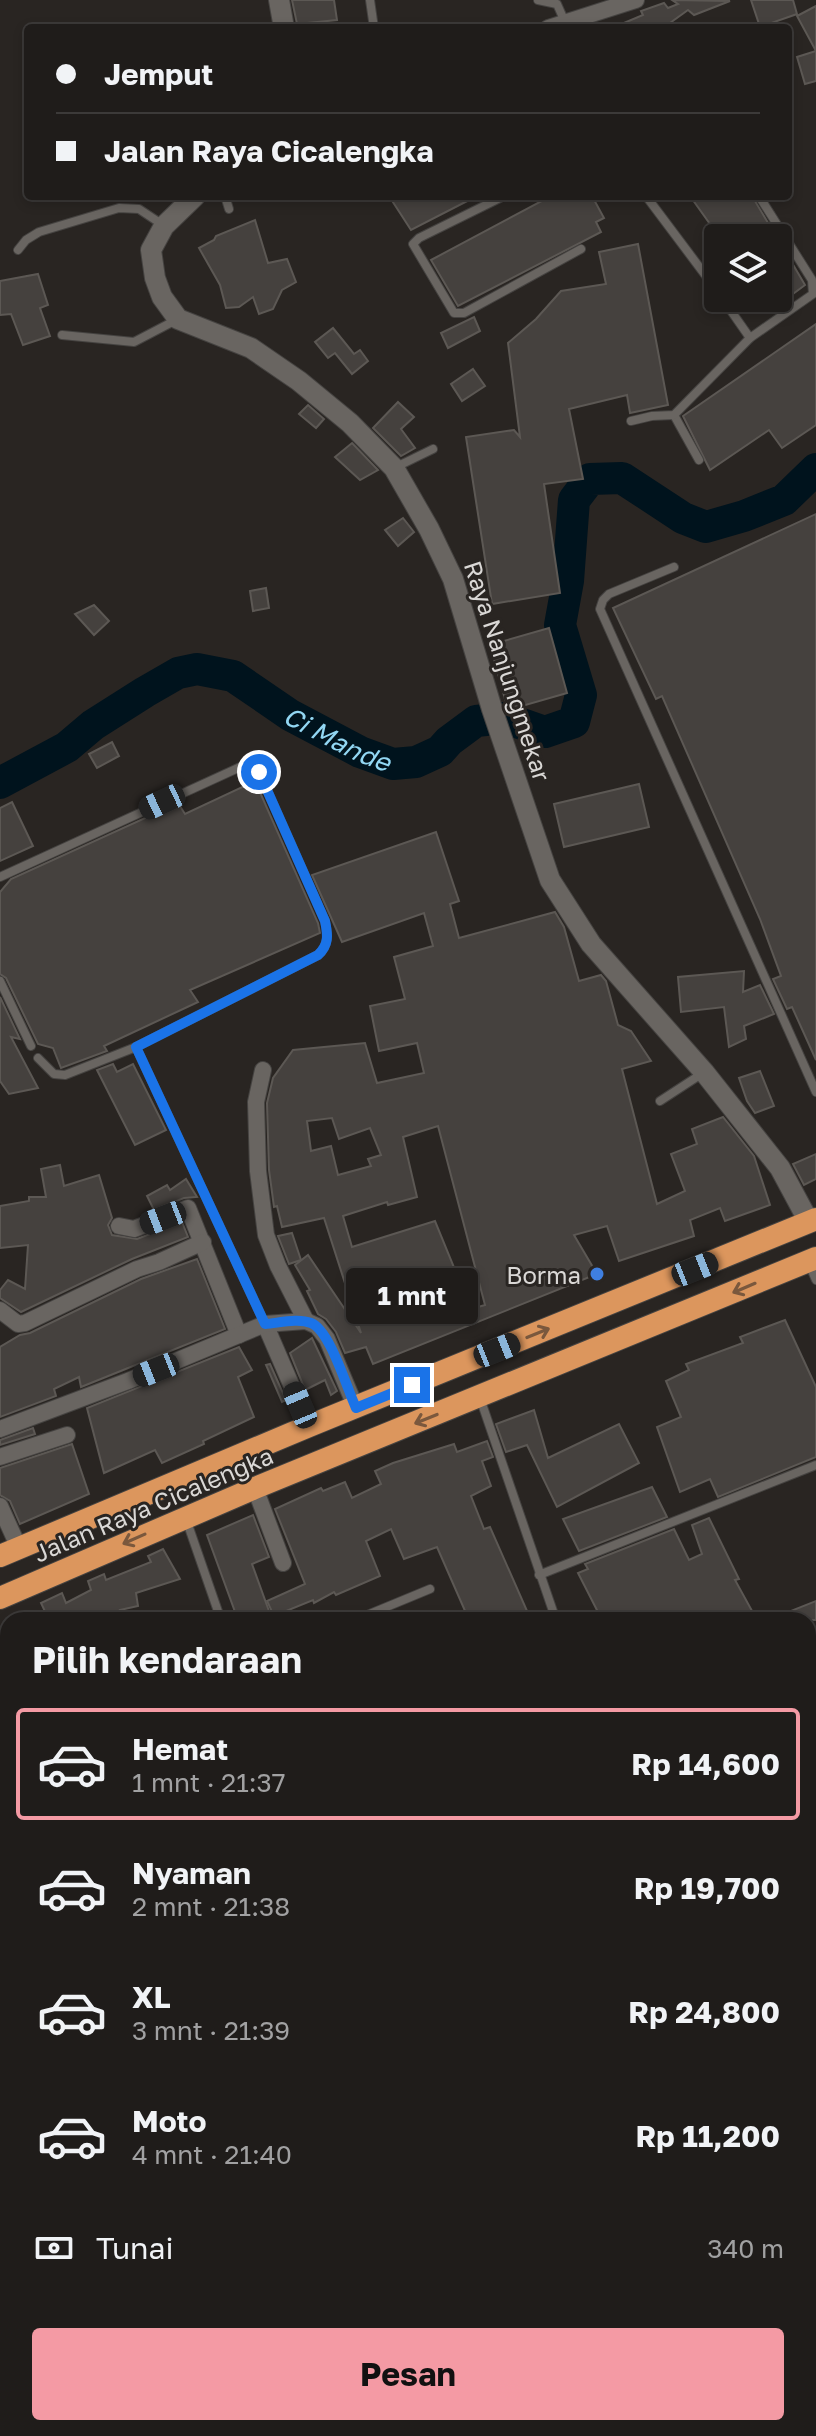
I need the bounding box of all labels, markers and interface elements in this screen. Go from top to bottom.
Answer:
text: Jemput [104,56,213,92]
text: Jalan Raya Cicalengka [104,133,434,169]
map controls [704,224,792,312]
button: layers [704,224,792,312]
street label: Raya Nanjungmekar [459,557,557,785]
water label: Ci Mande [279,699,397,778]
route start [241,754,277,790]
car [135,781,189,823]
car [136,1198,190,1238]
car [668,1249,722,1289]
place label: Borma [506,1260,581,1289]
marker: Borma [588,1265,606,1283]
callout: 1 mnt [346,1269,478,1325]
text: 1 mnt [378,1280,446,1311]
one-way arrow [732,1282,757,1296]
one-way arrow [525,1325,550,1340]
car [470,1330,524,1370]
car [129,1350,183,1390]
route end [394,1367,430,1403]
car [280,1378,320,1432]
one-way arrow [414,1413,439,1428]
street label: Jalan Raya Cicalengka [29,1440,277,1568]
one-way arrow [122,1533,146,1548]
text: Pilih kendaraan [32,1638,302,1681]
icon: car [36,1728,108,1800]
text: Hemat [132,1731,228,1767]
text: Rp 14,600 [631,1746,780,1782]
text: 1 mnt · 21:37 [132,1767,286,1798]
icon: car [36,1852,108,1924]
text: Nyaman [132,1855,251,1891]
text: Rp 19,700 [634,1870,780,1906]
text: 2 mnt · 21:38 [132,1891,290,1922]
icon: car [36,1976,108,2048]
text: XL [132,1979,171,2015]
text: Rp 24,800 [628,1994,780,2030]
text: 3 mnt · 21:39 [132,2015,290,2046]
icon: car [36,2100,108,2172]
text: Moto [132,2103,207,2139]
text: Rp 11,200 [635,2118,780,2154]
text: 4 mnt · 21:40 [132,2139,292,2170]
icon: cash [32,2226,76,2270]
text: Tunai [96,2230,174,2266]
text: 340 m [707,2233,784,2264]
button: Pesan [32,2328,784,2420]

